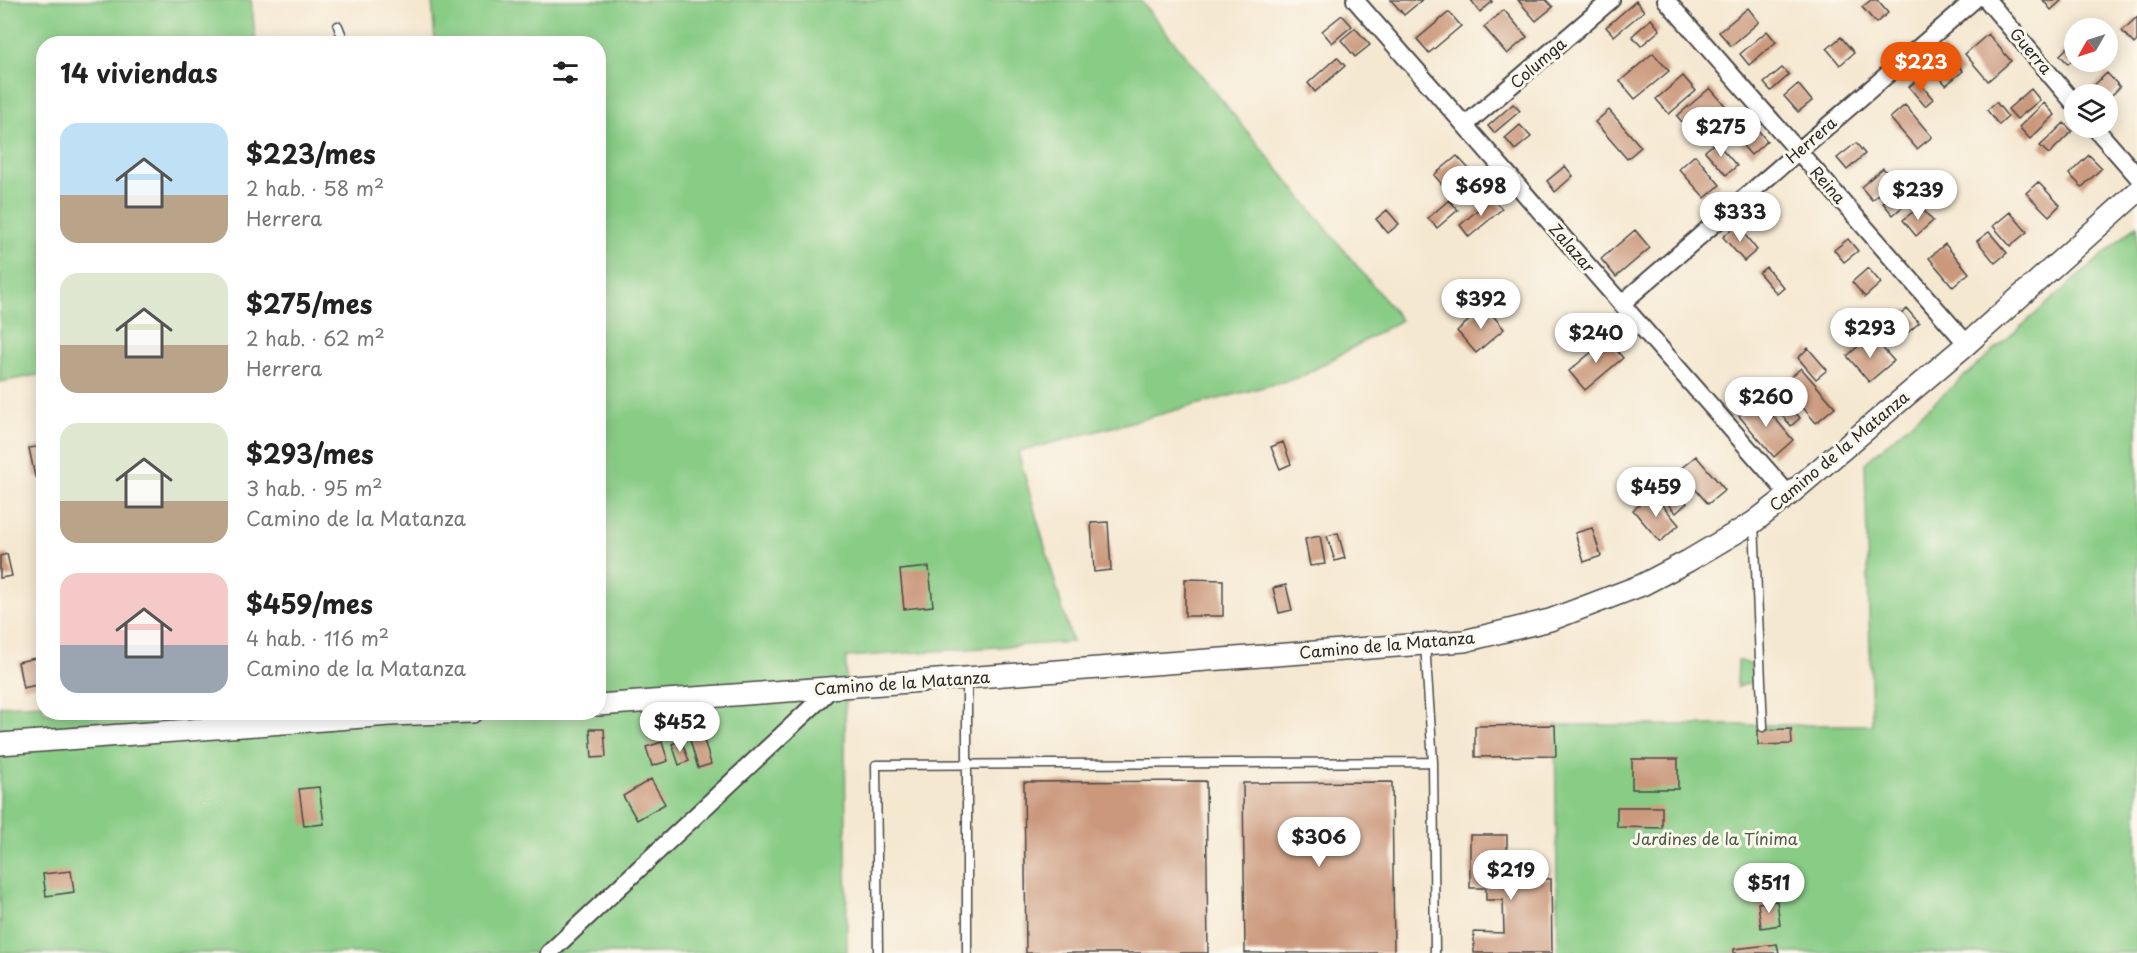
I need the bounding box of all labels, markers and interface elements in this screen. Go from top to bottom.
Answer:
north arrow [2064,18,2118,72]
map controls [2064,18,2118,138]
street label: Guerra [2005,22,2059,79]
street label: Columga [1504,31,1571,93]
pin: $223 [1885,42,1957,93]
text: $223 [1894,46,1948,76]
text: 14 viviendas [60,53,218,92]
icon: filters [549,56,582,89]
button: layers [2064,84,2118,138]
pin: $275 [1685,107,1757,158]
street label: Herrera [1779,110,1841,168]
text: $275 [1696,111,1746,141]
text: $223/mes [246,134,376,173]
icon: home [108,147,180,219]
street label: Reina [1806,160,1852,209]
pin: $698 [1445,166,1517,217]
text: $698 [1455,170,1507,200]
pin: $239 [1882,170,1954,221]
text: 2 hab. · 58 m² [246,173,384,203]
text: $239 [1892,174,1944,204]
pin: $333 [1704,192,1776,243]
text: $333 [1714,196,1766,226]
text: Herrera [246,203,322,233]
street label: Zalazar [1544,217,1602,278]
pin: $392 [1445,279,1517,330]
text: $392 [1455,283,1507,313]
text: $275/mes [246,284,372,323]
icon: home [108,297,180,369]
pin: $293 [1834,308,1906,359]
text: $293 [1844,312,1896,342]
pin: $240 [1560,313,1632,364]
text: $240 [1569,317,1623,347]
text: 2 hab. · 62 m² [246,323,385,353]
text: Herrera [246,353,322,383]
pin: $260 [1730,377,1802,428]
text: $260 [1739,381,1793,411]
street label: Camino de la Matanza [1763,384,1914,516]
text: $293/mes [246,434,374,473]
icon: home [108,447,180,519]
pin: $459 [1620,467,1692,518]
text: $459 [1631,471,1681,501]
text: 3 hab. · 95 m² [246,473,383,503]
text: Camino de la Matanza [246,503,466,533]
text: $459/mes [246,584,373,623]
icon: home [108,597,180,669]
text: 4 hab. · 116 m² [246,623,389,653]
street label: Camino de la Matanza [1298,624,1476,664]
text: Camino de la Matanza [246,653,466,683]
street label: Camino de la Matanza [813,664,991,700]
pin: $452 [644,702,716,753]
text: $452 [654,706,706,736]
pin: $306 [1283,817,1355,868]
text: $306 [1292,821,1346,851]
park label: Jardines de la Tínima [1632,826,1798,850]
pin: $219 [1475,850,1547,901]
text: $219 [1487,854,1535,884]
pin: $511 [1733,863,1805,914]
text: $511 [1748,867,1790,897]

